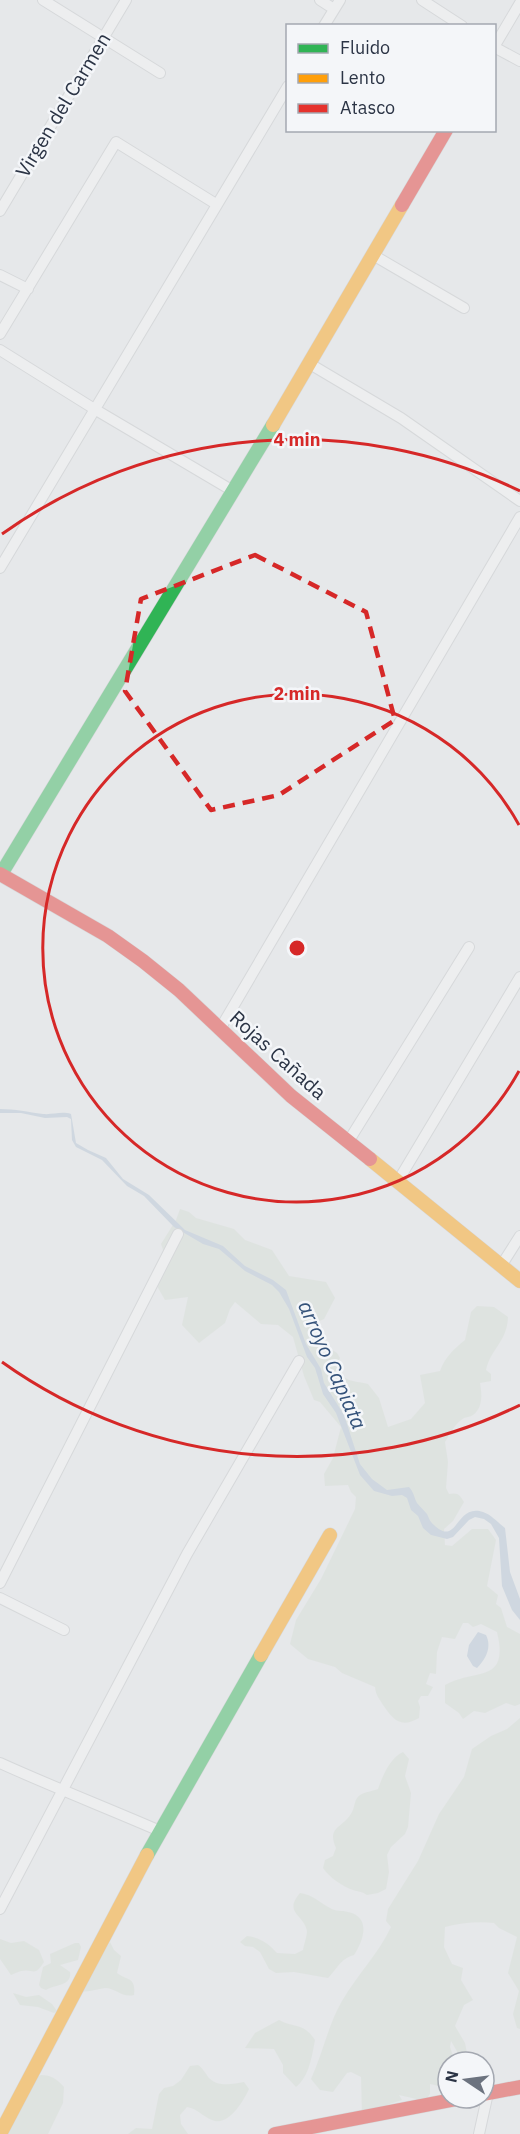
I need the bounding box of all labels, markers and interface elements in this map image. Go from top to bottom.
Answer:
legend [286,24,496,132]
street label: Virgen del Carmen [9,27,117,182]
text: Fluido [340,36,390,59]
text: Lento [340,66,385,89]
text: Atasco [340,96,395,119]
text: 4 min [273,428,321,451]
text: 2 min [273,682,321,705]
centre of rings [287,938,307,958]
street label: Rojas Cañada [224,1004,333,1105]
water label: arroyo Capiata [292,1296,374,1433]
north arrow [436,2050,496,2110]
text: N [440,2069,462,2085]

